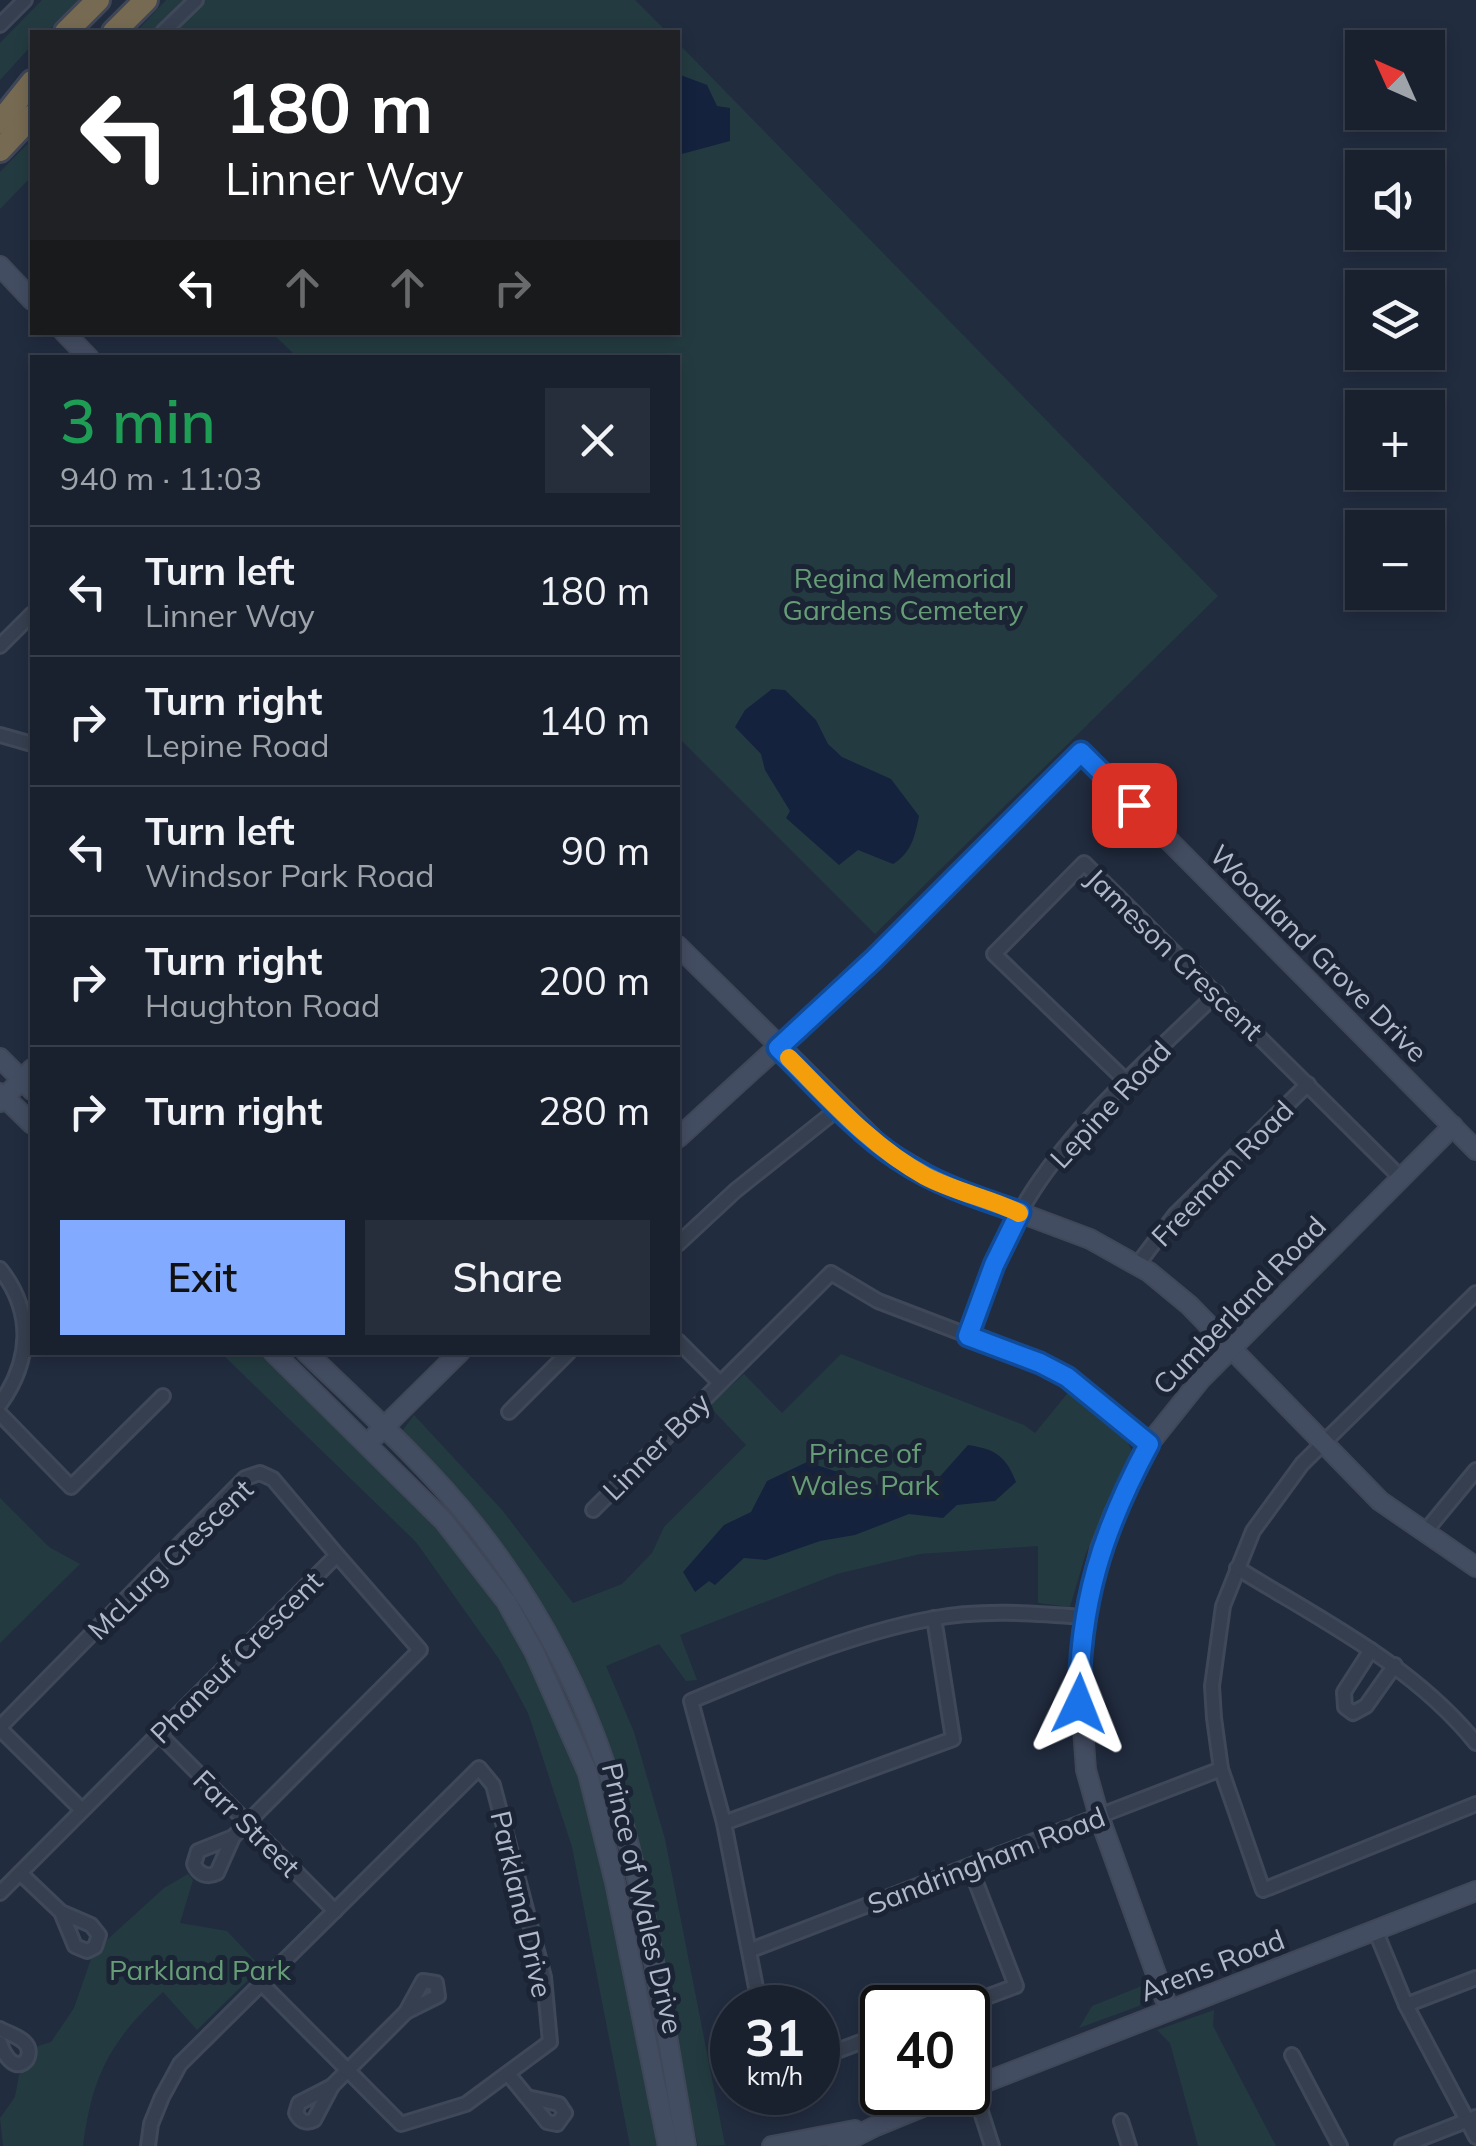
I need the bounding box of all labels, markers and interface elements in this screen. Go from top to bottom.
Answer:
north arrow [1345,30,1445,130]
map controls [1345,30,1445,610]
text: 180 m [225,63,433,151]
icon: left [60,70,190,200]
text: Linner Way [225,150,464,206]
button: sound [1345,150,1445,250]
icon: left [170,260,225,315]
icon: ahead [275,260,330,315]
icon: ahead [380,260,435,315]
icon: right [485,260,540,315]
button: layers [1345,270,1445,370]
text: 3 min [60,383,216,458]
button: close [545,388,650,493]
button: + [1345,390,1445,490]
text: 940 m · 11:03 [60,458,262,498]
button: − [1345,510,1445,610]
text: Turn left [145,547,295,595]
park label: Regina Memorial Gardens Cemetery [783,560,1024,627]
icon: left [60,564,115,619]
text: 180 m [538,567,650,615]
text: Linner Way [145,595,315,635]
text: Turn right [145,677,322,725]
icon: right [60,694,115,749]
text: 140 m [538,697,650,745]
text: Lepine Road [145,725,329,765]
pin [1092,763,1177,848]
icon: arrive [1107,778,1162,833]
text: Turn left [145,807,295,855]
icon: left [60,824,115,879]
text: 90 m [561,827,650,875]
street label: Woodland Grove Drive [1203,837,1435,1069]
text: Windsor Park Road [145,855,434,895]
street label: Jameson Crescent [1079,861,1271,1048]
text: Turn right [145,937,322,985]
icon: right [60,954,115,1009]
text: 200 m [538,957,650,1005]
text: Haughton Road [145,985,380,1025]
street label: Lepine Road [1042,1033,1178,1175]
icon: right [60,1084,115,1139]
text: Turn right [145,1087,322,1135]
text: 280 m [538,1087,650,1135]
street label: Freeman Road [1144,1093,1300,1253]
street label: Cumberland Road [1145,1209,1333,1401]
button: Exit [60,1220,345,1335]
button: Share [365,1220,650,1335]
street label: Linner Bay [595,1385,717,1507]
park label: Prince of Wales Park [791,1435,940,1502]
street label: McLurg Crescent [80,1471,260,1647]
street label: Phaneuf Crescent [143,1563,330,1750]
position arrow [1027,1652,1131,1756]
street label: Prince of Wales Drive [595,1759,691,2037]
street label: Farr Street [186,1762,308,1884]
street label: Sandringham Road [862,1799,1110,1921]
street label: Parkland Drive [484,1807,560,2001]
street label: Arens Road [1135,1921,1289,2009]
park label: Parkland Park [109,1952,292,1987]
speed limit sign: 40 [860,1985,990,2115]
text: 31 [745,2006,805,2069]
text: km/h [747,2060,803,2091]

